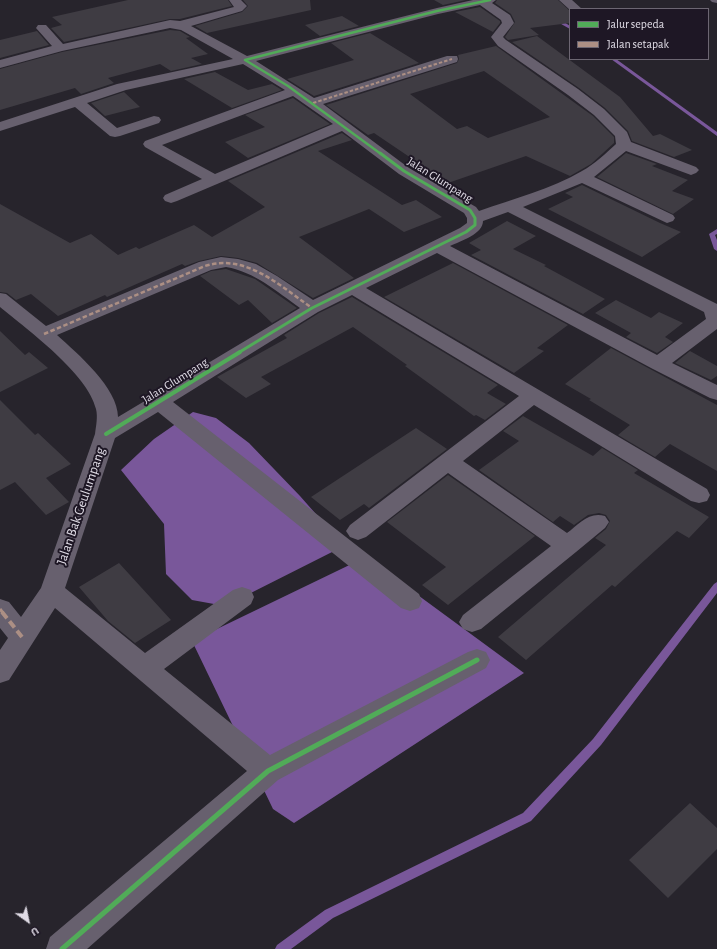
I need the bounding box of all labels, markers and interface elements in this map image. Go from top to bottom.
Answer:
legend [569,8,709,60]
text: Jalur sepeda [607,18,664,30]
text: Jalan setapak [607,38,669,50]
street label: Jalan Glumpang [404,154,476,206]
street label: Jalan Glumpang [139,355,211,407]
street label: Jalan Bak Geulumpang [53,445,109,567]
north arrow [8,901,48,941]
text: U [29,925,41,938]

